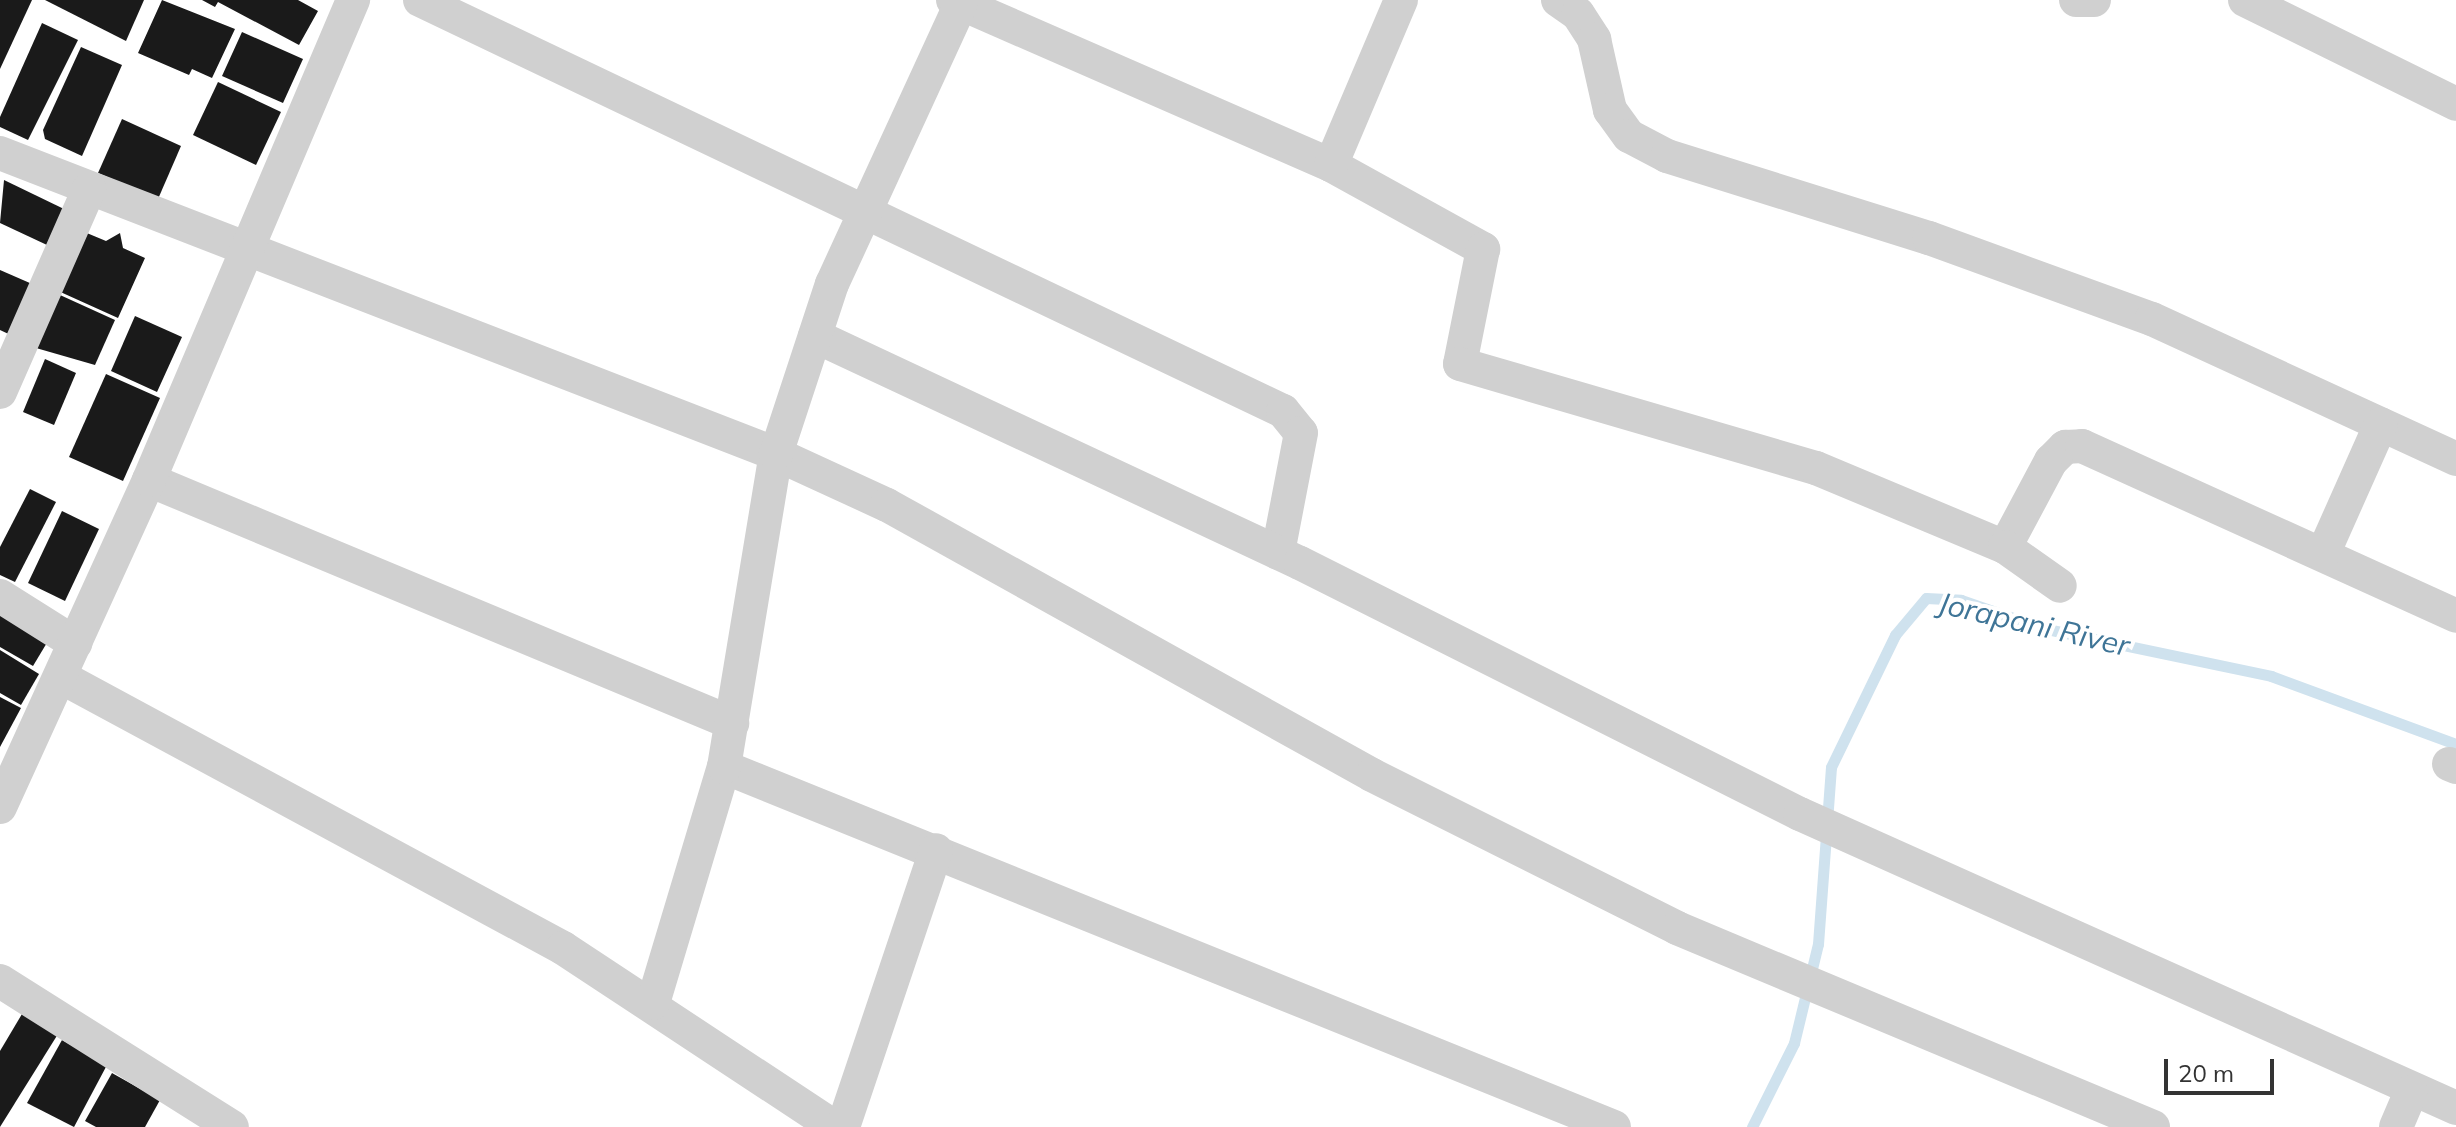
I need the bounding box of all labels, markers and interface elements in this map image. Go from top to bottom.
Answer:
water label: Jorapani River [1935,585,2133,663]
scale bar [2168,1043,2278,1093]
text: 20 m [2178,1058,2234,1088]

